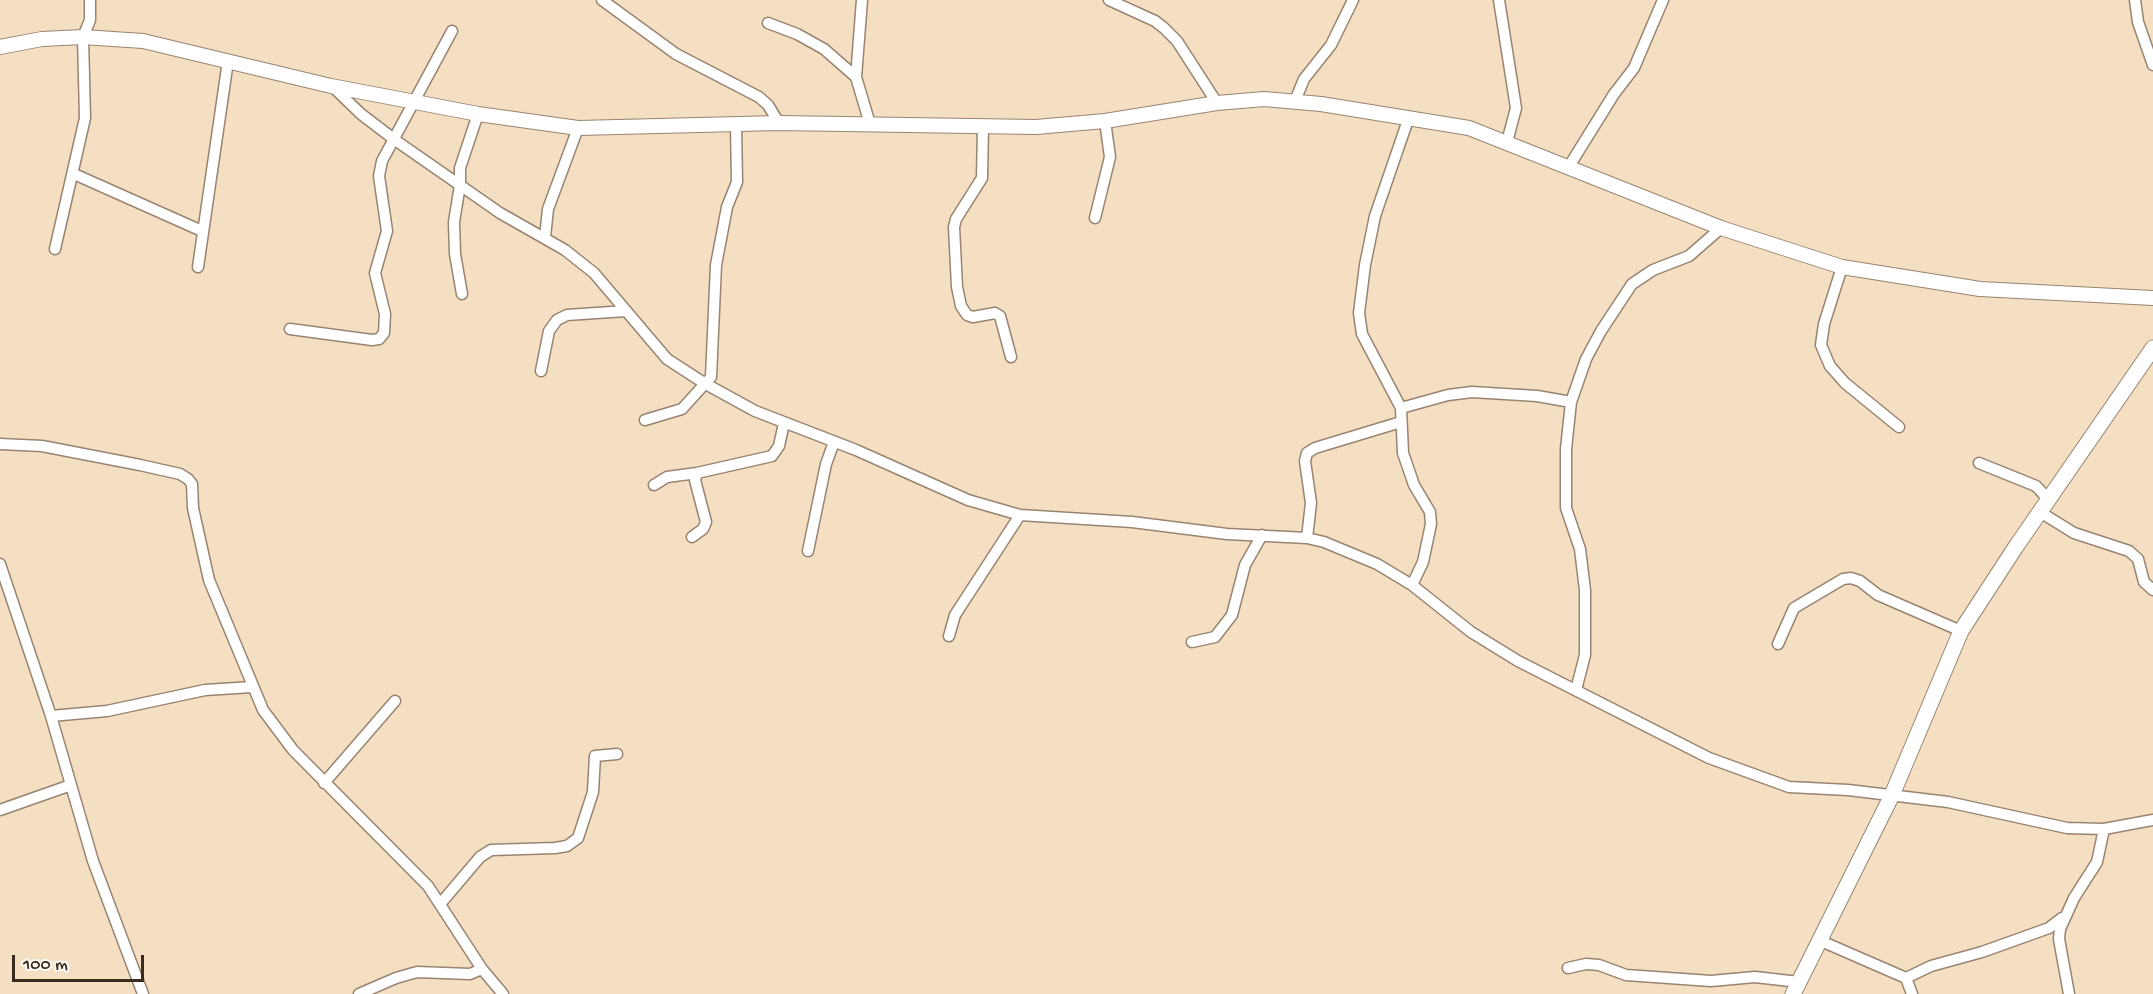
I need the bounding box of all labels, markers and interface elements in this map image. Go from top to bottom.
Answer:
scale bar [15,943,147,981]
text: 100 m [23,955,68,976]

